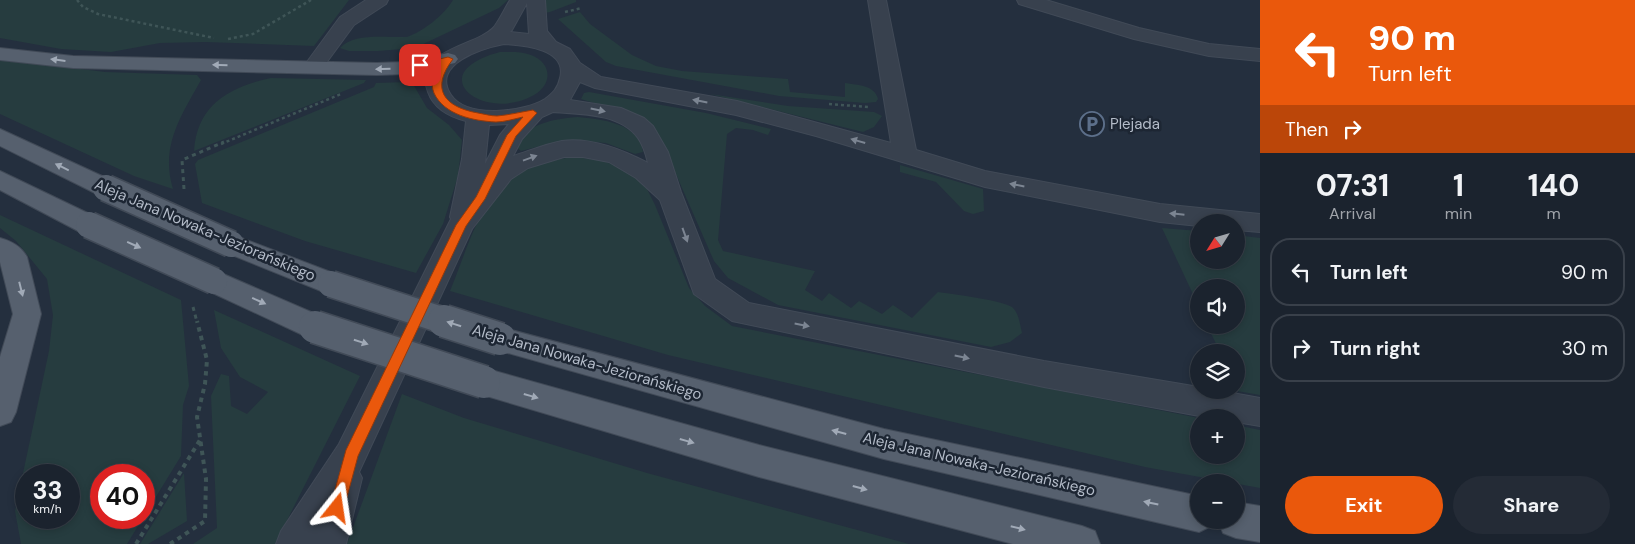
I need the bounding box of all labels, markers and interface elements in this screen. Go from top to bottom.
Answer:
text: 90 m [1368,15,1456,61]
icon: left [1285,20,1350,85]
pin [399,44,441,86]
icon: arrive [406,51,434,79]
one-way arrow [50,56,66,64]
text: Turn left [1368,59,1452,88]
one-way arrow [212,61,228,69]
one-way arrow [375,65,391,73]
one-way arrow [692,97,708,105]
one-way arrow [591,107,607,115]
parking icon: Plejada [1079,111,1105,137]
place label: Plejada [1110,114,1160,134]
icon: right [1338,115,1366,143]
text: Then [1285,117,1328,142]
one-way arrow [850,136,865,144]
one-way arrow [523,154,538,161]
one-way arrow [55,163,70,172]
text: 07:31 [1316,166,1389,205]
text: 1 [1453,166,1464,205]
text: 140 [1528,166,1579,205]
street label: Aleja Jana Nowaka-Jeziorańskiego [92,174,319,286]
one-way arrow [1009,180,1025,188]
text: Arrival [1329,203,1376,224]
text: min [1445,203,1472,224]
text: m [1546,203,1561,224]
one-way arrow [1168,210,1184,218]
north arrow [1190,214,1245,269]
map controls [1190,214,1245,529]
one-way arrow [681,228,689,243]
one-way arrow [127,241,141,249]
icon: left [1287,258,1315,286]
text: Turn left [1330,260,1408,285]
text: 90 m [1561,260,1608,285]
button: sound [1190,279,1245,334]
one-way arrow [17,282,25,297]
one-way arrow [252,298,266,306]
one-way arrow [446,320,461,328]
street label: Aleja Jana Nowaka-Jeziorańskiego [470,320,704,404]
one-way arrow [795,321,810,329]
icon: right [1287,334,1315,362]
text: Turn right [1330,336,1420,361]
text: 30 m [1562,336,1608,361]
one-way arrow [354,338,369,346]
button: layers [1190,344,1245,399]
one-way arrow [954,353,969,361]
one-way arrow [523,392,538,400]
button: + [1190,409,1245,464]
street label: Aleja Jana Nowaka-Jeziorańskiego [861,427,1097,501]
one-way arrow [832,428,847,436]
one-way arrow [679,437,694,445]
speed limit sign: 40 [90,464,155,529]
text: 33 [32,474,63,507]
button: − [1190,474,1245,529]
button: Exit [1285,476,1443,534]
button: Share [1453,476,1610,534]
position arrow [310,481,362,533]
one-way arrow [853,484,868,492]
one-way arrow [1144,499,1159,507]
text: km/h [33,501,62,517]
one-way arrow [1010,524,1025,532]

